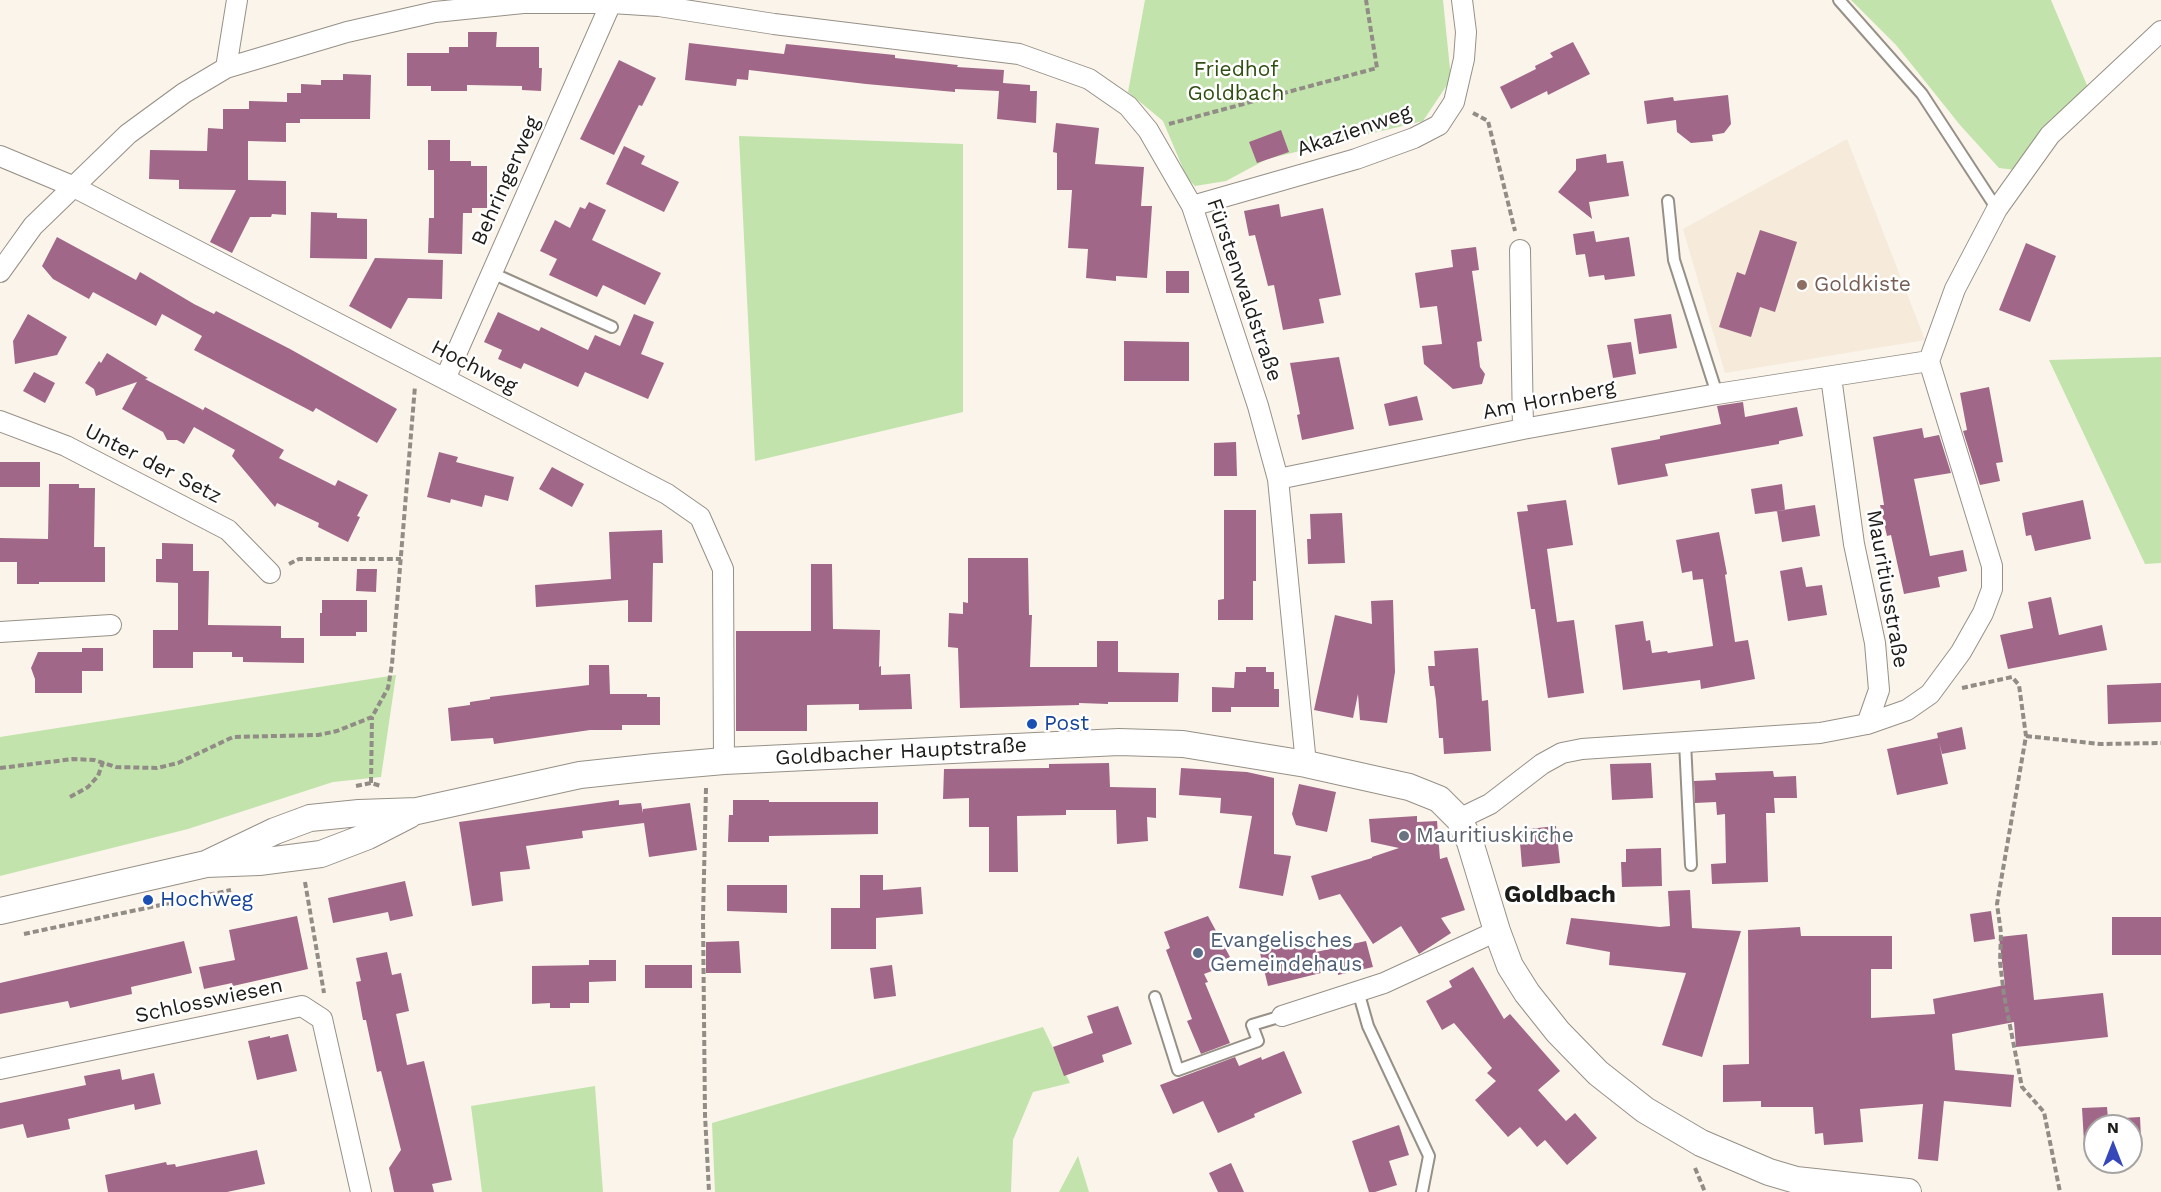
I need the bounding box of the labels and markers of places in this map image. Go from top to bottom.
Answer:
place label: Goldkiste [1814,272,1911,298]
marker: Goldkiste [1795,278,1809,292]
place label: Post [1044,711,1089,737]
marker: Post [1025,717,1039,731]
place label: Mauritiuskirche [1416,823,1574,849]
marker: Mauritiuskirche [1397,829,1411,843]
place label: Hochweg [160,887,253,913]
marker: Hochweg [141,893,155,907]
place label: Evangelisches Gemeindehaus [1210,928,1362,978]
marker: Evangelisches Gemeindehaus [1191,946,1205,960]

